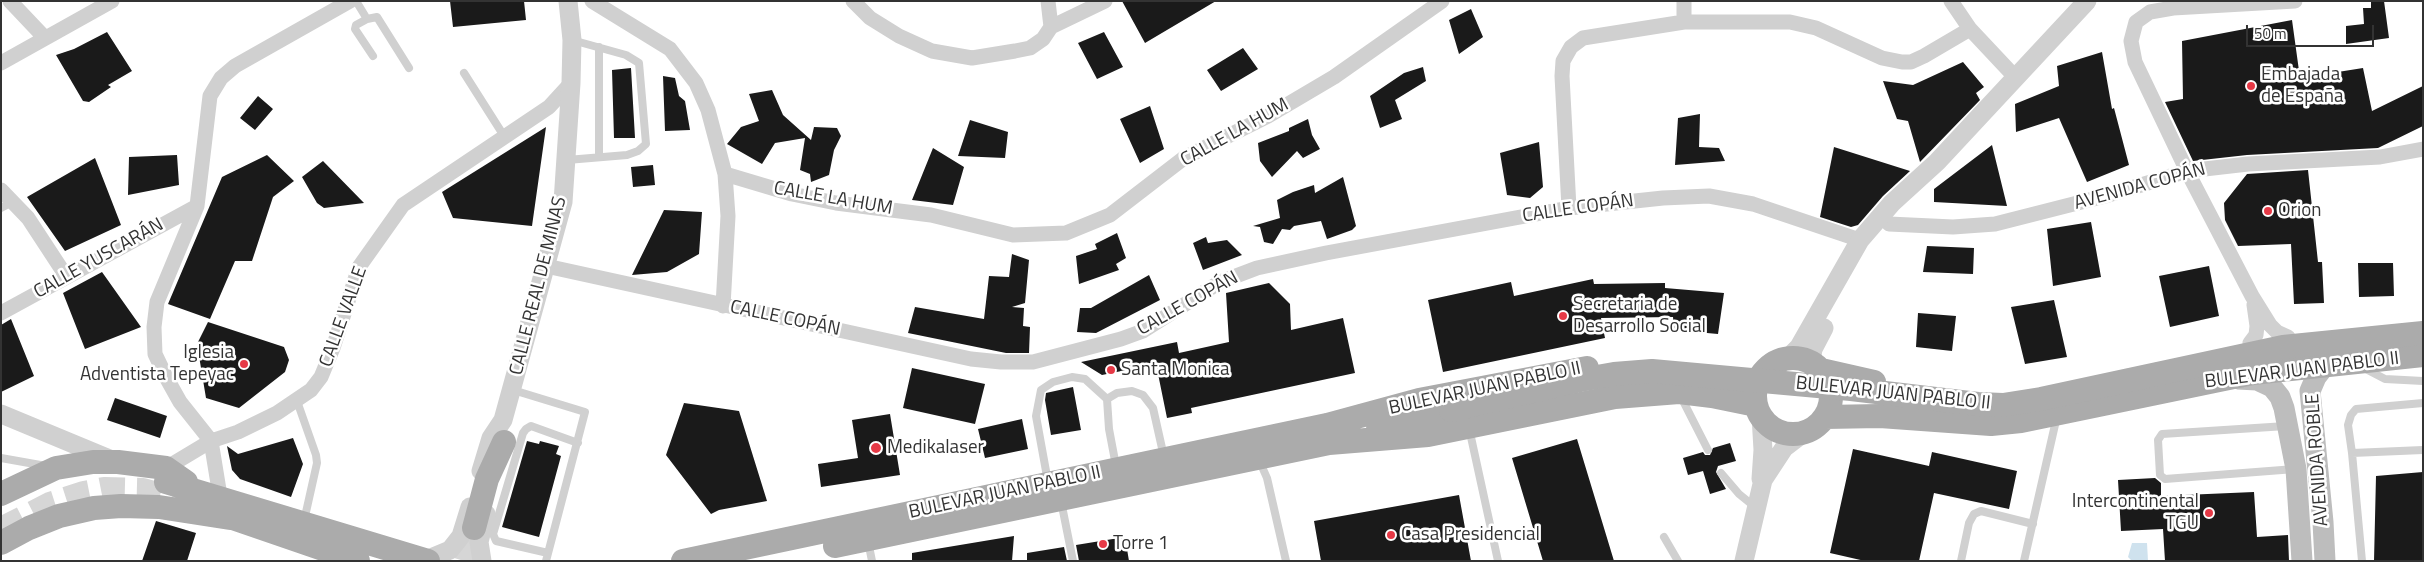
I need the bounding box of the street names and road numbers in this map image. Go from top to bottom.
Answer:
street label: CALLE LA HUM [1177,94,1293,172]
street label: AVENIDA COPÁN [2072,159,2208,215]
street label: CALLE LA HUM [772,177,894,221]
street label: CALLE COPÁN [1521,190,1635,228]
street label: CALLE REAL DE MINAS [506,194,572,378]
street label: CALLE YUSCARÁN [30,214,168,304]
street label: CALLE VALLE [315,264,373,370]
street label: CALLE COPÁN [1133,267,1243,341]
street label: CALLE COPÁN [728,296,842,342]
street label: BULEVAR JUAN PABLO II [2203,348,2401,394]
street label: BULEVAR JUAN PABLO II [1387,358,1583,420]
street label: BULEVAR JUAN PABLO II [1794,372,1992,416]
street label: AVENIDA ROBLE [2302,393,2334,527]
street label: BULEVAR JUAN PABLO II [907,462,1103,524]

